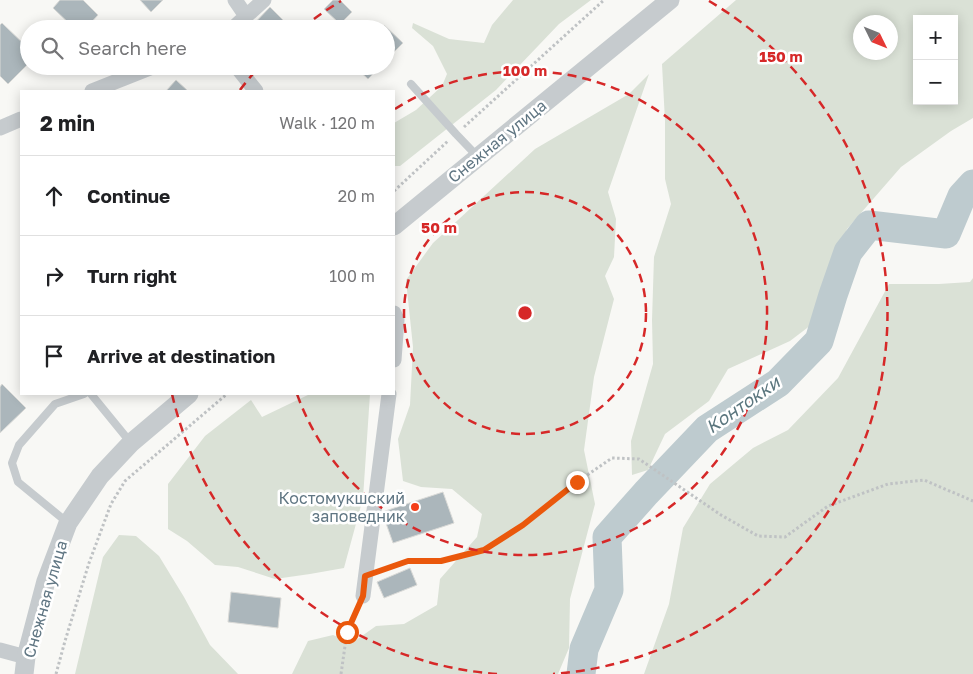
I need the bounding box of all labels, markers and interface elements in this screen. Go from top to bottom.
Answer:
north arrow [853,15,898,60]
map controls [913,15,958,105]
button: + [913,15,958,60]
search box [20,20,395,75]
icon: search [38,34,66,62]
text: Search here [78,36,187,59]
text: 150 m [759,47,803,65]
button: − [913,60,958,105]
text: 100 m [503,61,547,79]
street label: Снежная улица [444,95,550,187]
text: 2 min [40,110,95,136]
text: Walk · 120 m [279,113,375,133]
icon: ahead [40,182,68,210]
text: Continue [87,184,170,207]
text: 20 m [338,186,375,206]
text: 50 m [421,218,457,236]
icon: right [40,262,68,290]
text: Turn right [87,264,177,287]
text: 100 m [329,266,375,286]
centre of rings [516,304,534,322]
icon: arrive [40,342,68,370]
text: Arrive at destination [87,344,275,367]
water label: Контокки [701,370,784,438]
route end [566,471,589,494]
place label: Костомукшский заповедник [278,488,405,526]
marker: Костомукшский заповедник [409,501,421,513]
street label: Снежная улица [19,538,71,660]
route start [336,621,359,644]

